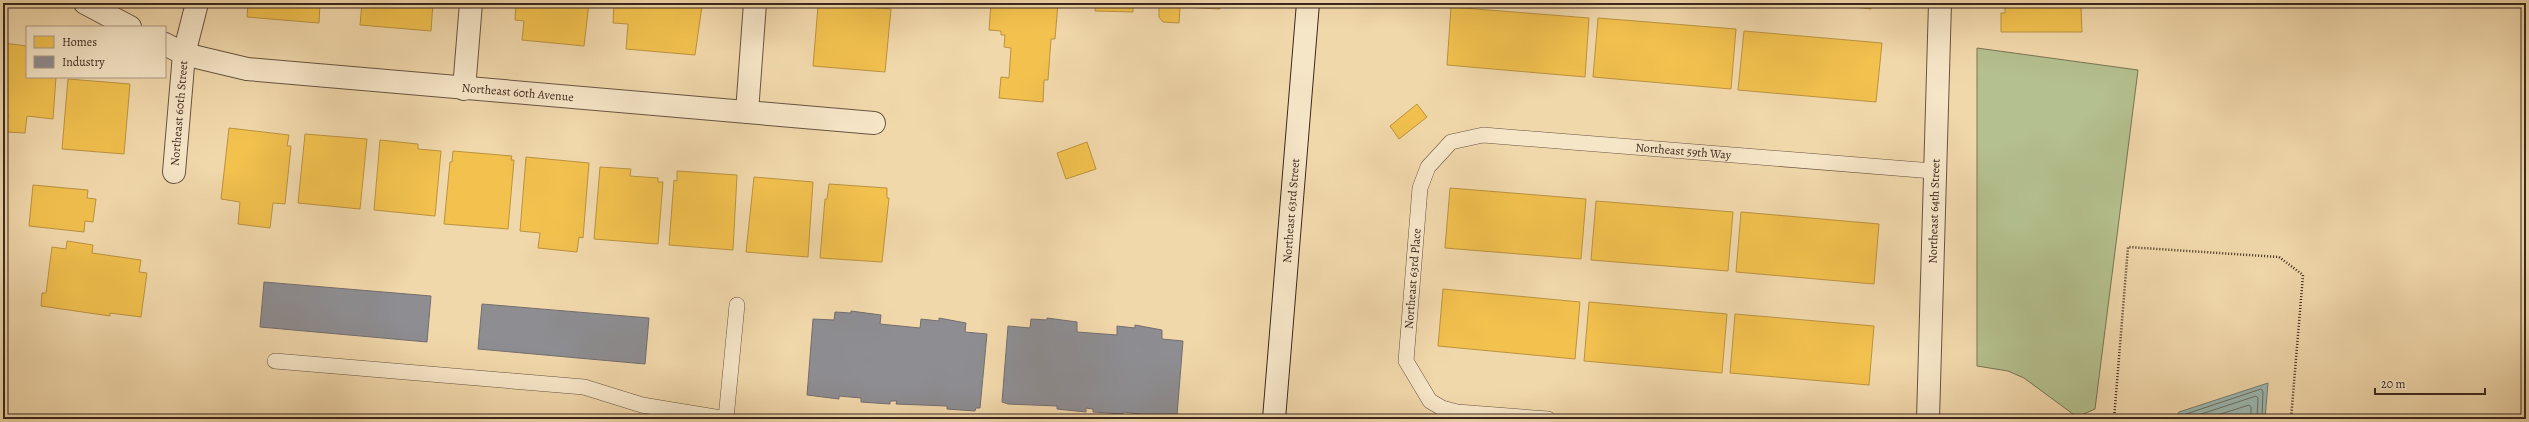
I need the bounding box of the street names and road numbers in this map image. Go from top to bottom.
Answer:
street label: Northeast 60th Street [167,60,191,167]
street label: Northeast 60th Avenue [461,80,574,105]
street label: Northeast 59th Way [1635,139,1732,163]
street label: Northeast 63rd Street [1279,158,1303,264]
street label: Northeast 64th Street [1924,158,1944,264]
street label: Northeast 63rd Place [1401,228,1425,330]

